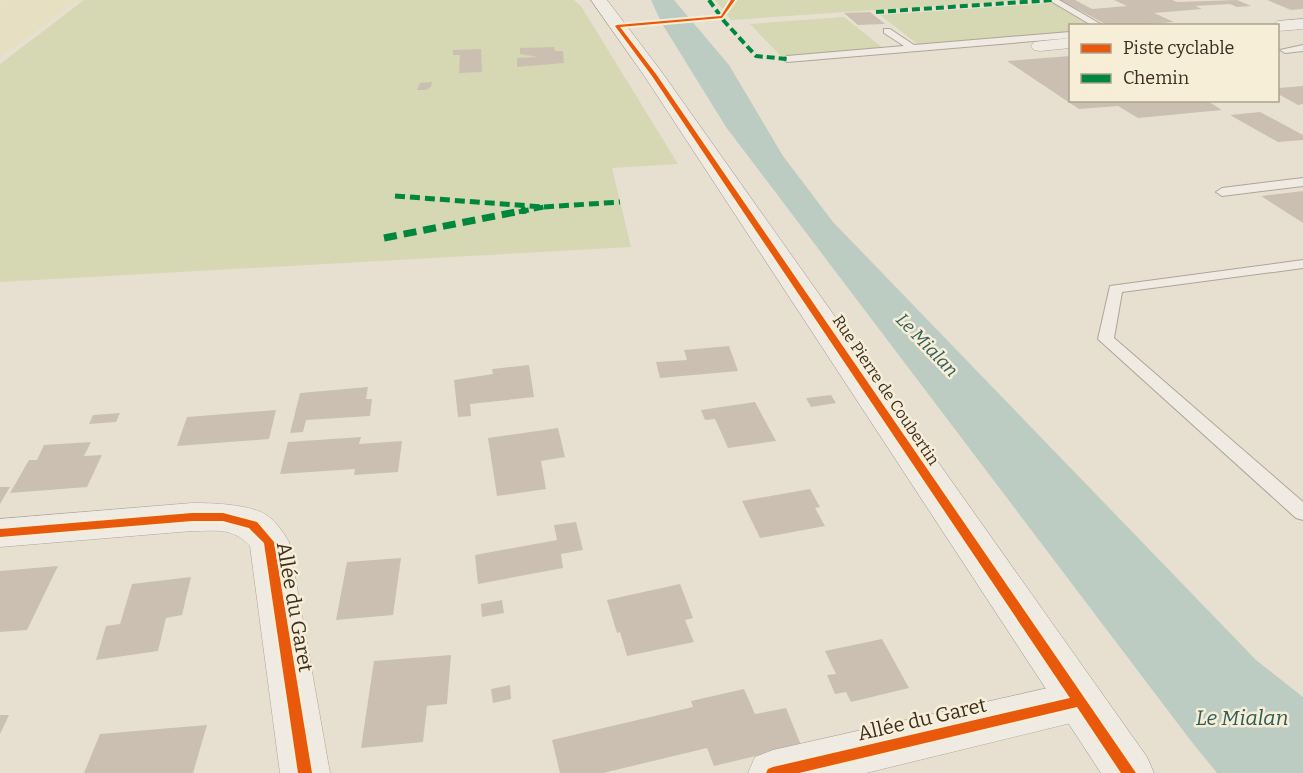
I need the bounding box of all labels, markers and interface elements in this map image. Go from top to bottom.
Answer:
legend [1069,24,1279,102]
text: Piste cyclable [1123,37,1234,59]
text: Chemin [1123,67,1190,89]
water label: Le Mialan [891,309,963,381]
street label: Rue Pierre de Coubertin [829,311,943,469]
street label: Allée du Garet [272,540,318,674]
street label: Allée du Garet [855,693,989,745]
water label: Le Mialan [1196,705,1288,731]

